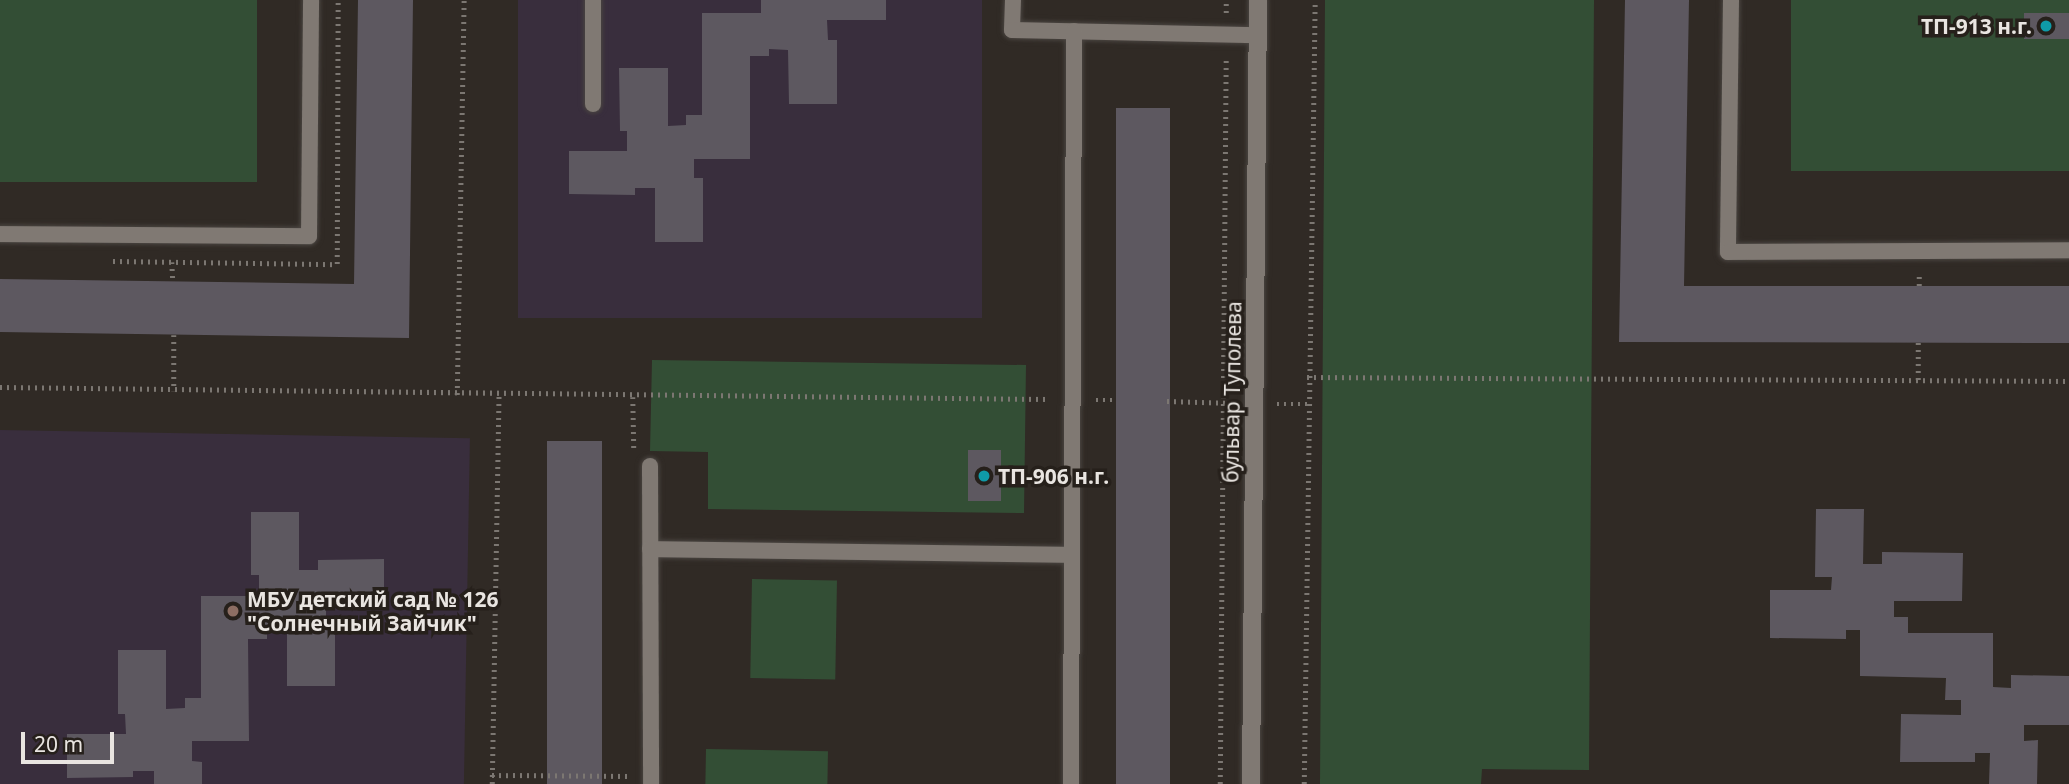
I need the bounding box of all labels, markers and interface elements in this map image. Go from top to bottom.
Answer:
place label: ТП-913 н.г. [1921,13,2032,39]
marker: ТП-913 н.г. [2038,18,2054,34]
street label: бульвар Туполева [1218,301,1246,483]
place label: ТП-906 н.г. [998,463,1109,489]
marker: ТП-906 н.г. [976,468,992,484]
place label: МБУ детский сад № 126 "Cолнечный Зайчик" [247,586,498,636]
marker: МБУ детский сад № 126 "Cолнечный Зайчик" [225,603,241,619]
scale bar [24,718,117,762]
text: 20 m [34,730,83,758]

